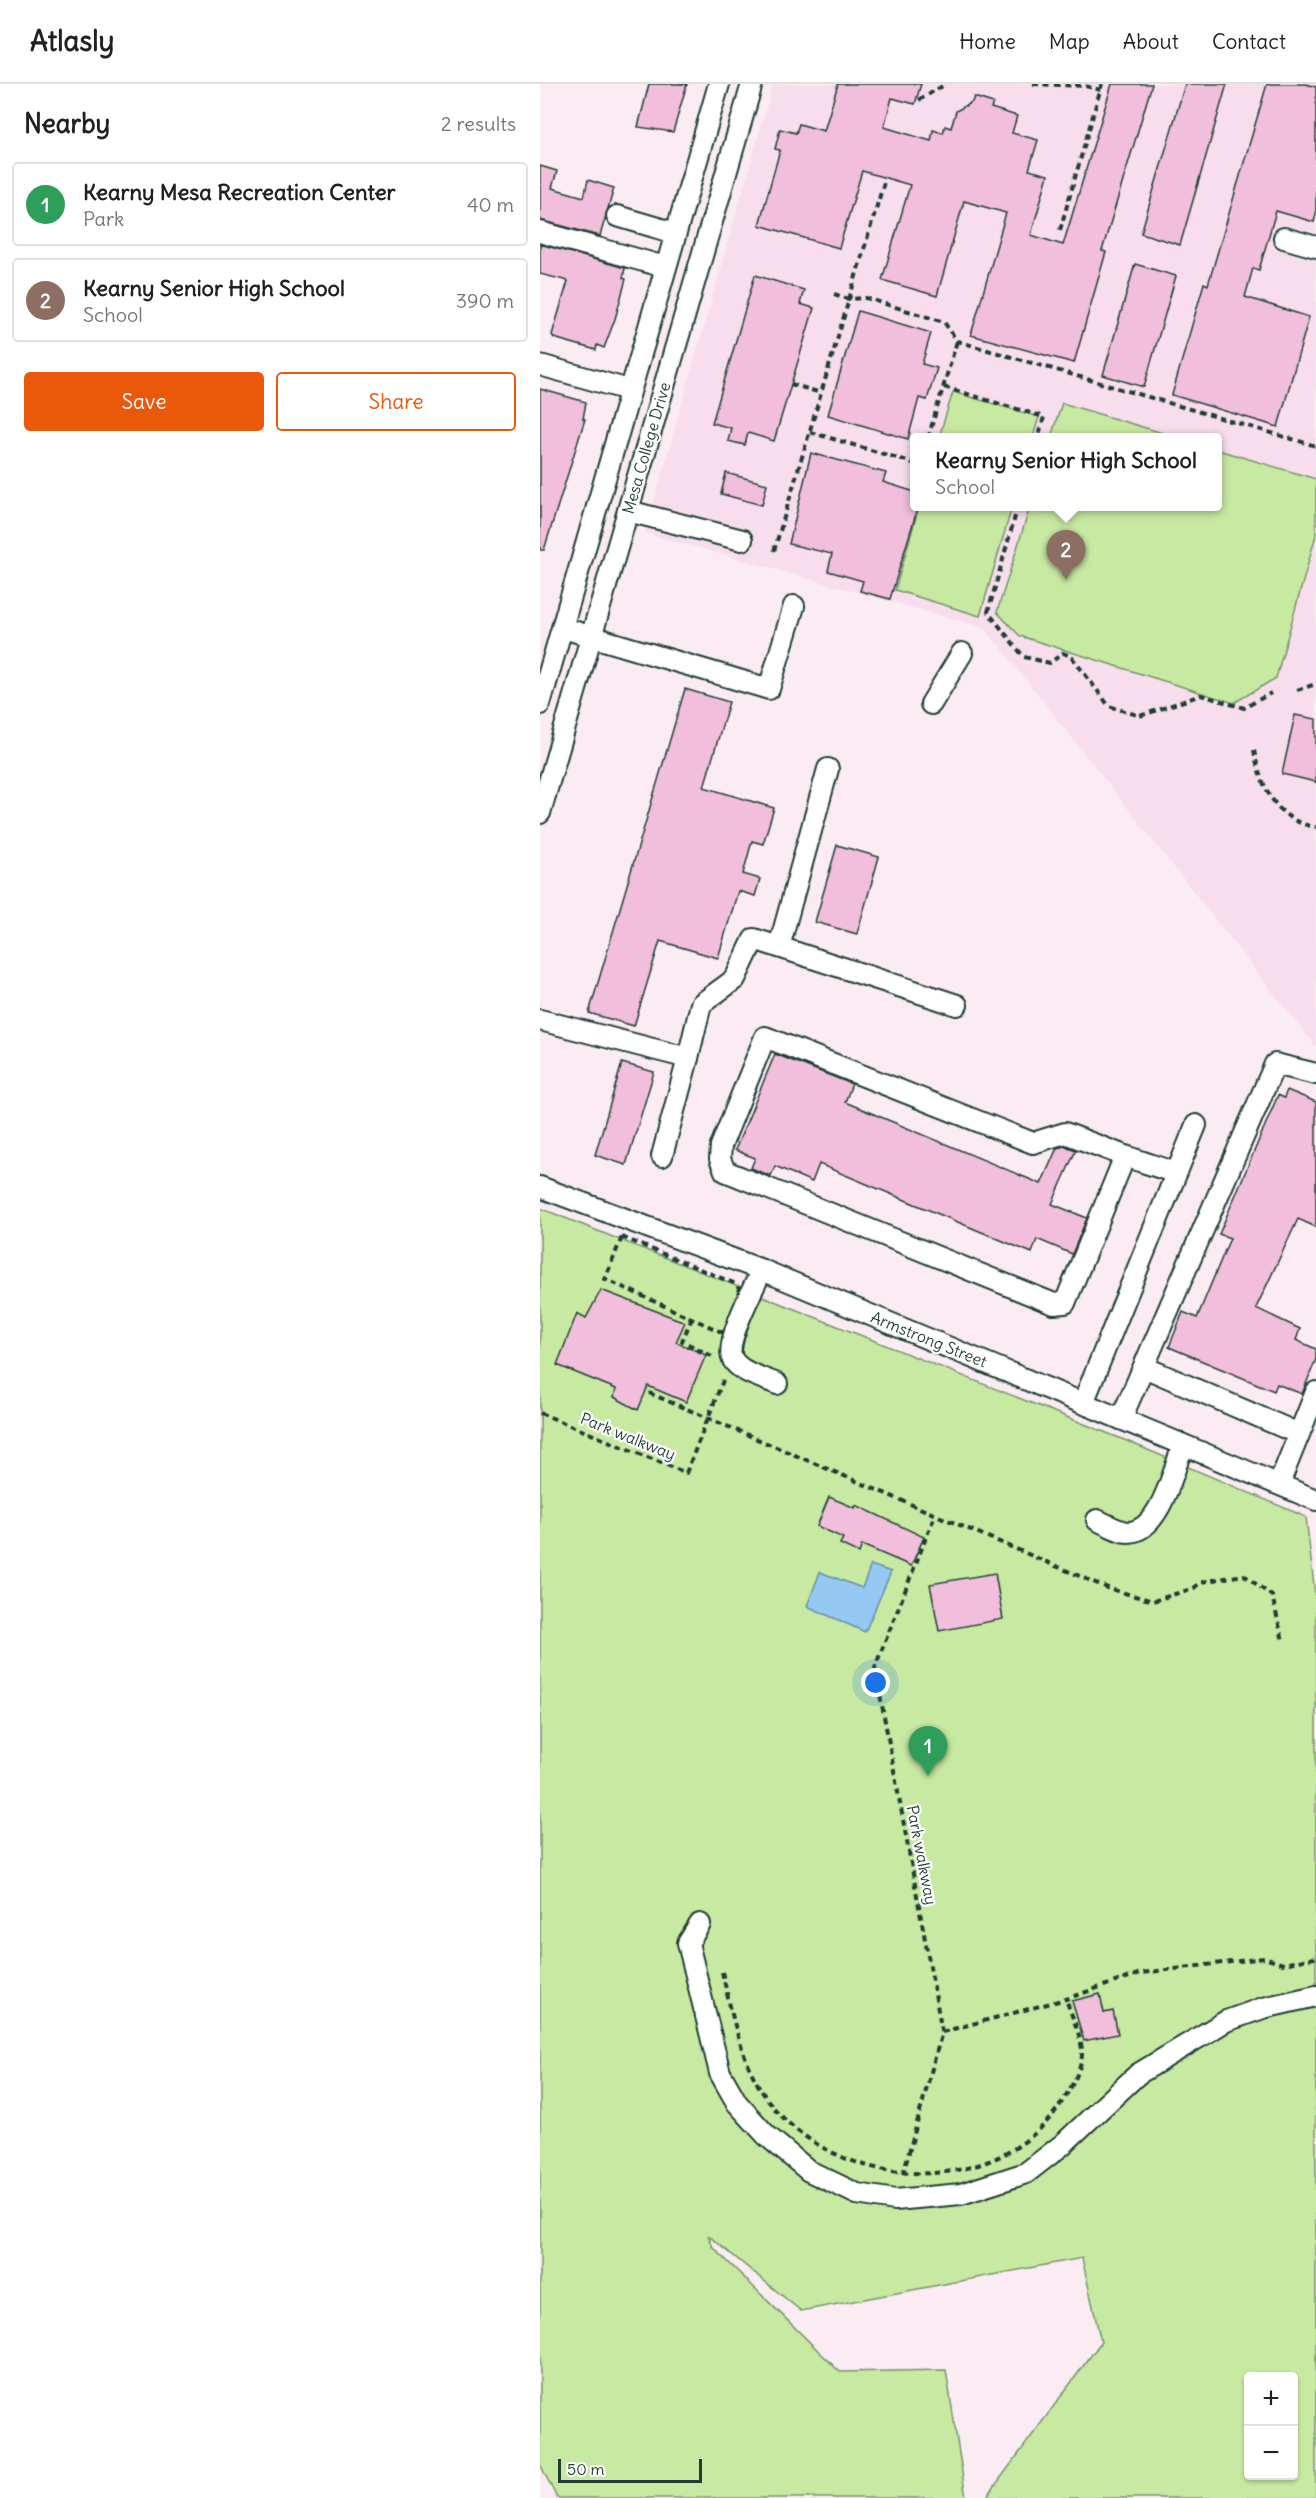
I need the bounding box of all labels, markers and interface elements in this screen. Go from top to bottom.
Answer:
text: Atlasly [30,23,114,59]
text: Home [959,28,1016,55]
text: Map [1049,28,1090,55]
text: About [1123,28,1179,55]
text: Contact [1212,28,1286,55]
text: Nearby [24,107,110,140]
text: 2 results [441,111,516,136]
text: Kearny Mesa Recreation Center [83,178,395,206]
text: 1 [42,192,49,217]
text: 40 m [467,192,514,217]
text: Park [83,206,124,231]
text: Kearny Senior High School [83,274,345,302]
text: 2 [40,288,51,313]
text: 390 m [456,288,514,313]
text: School [83,302,143,327]
button: Save [24,372,264,431]
button: Share [276,372,516,431]
street label: Mesa College Drive [618,380,674,516]
popup [910,433,1222,511]
text: Kearny Senior High School [935,446,1197,474]
text: School [935,474,995,499]
pin: 2 [1046,530,1086,580]
street label: Armstrong Street [868,1307,991,1372]
street label: Park walkway [577,1408,679,1464]
your location [861,1668,890,1697]
pin: 1 [908,1726,948,1776]
street label: Park walkway [903,1803,941,1907]
map controls [1244,2372,1298,2480]
button: + [1244,2372,1298,2426]
button: − [1244,2426,1298,2480]
scale bar [558,2456,702,2484]
text: 50 m [567,2459,605,2479]

